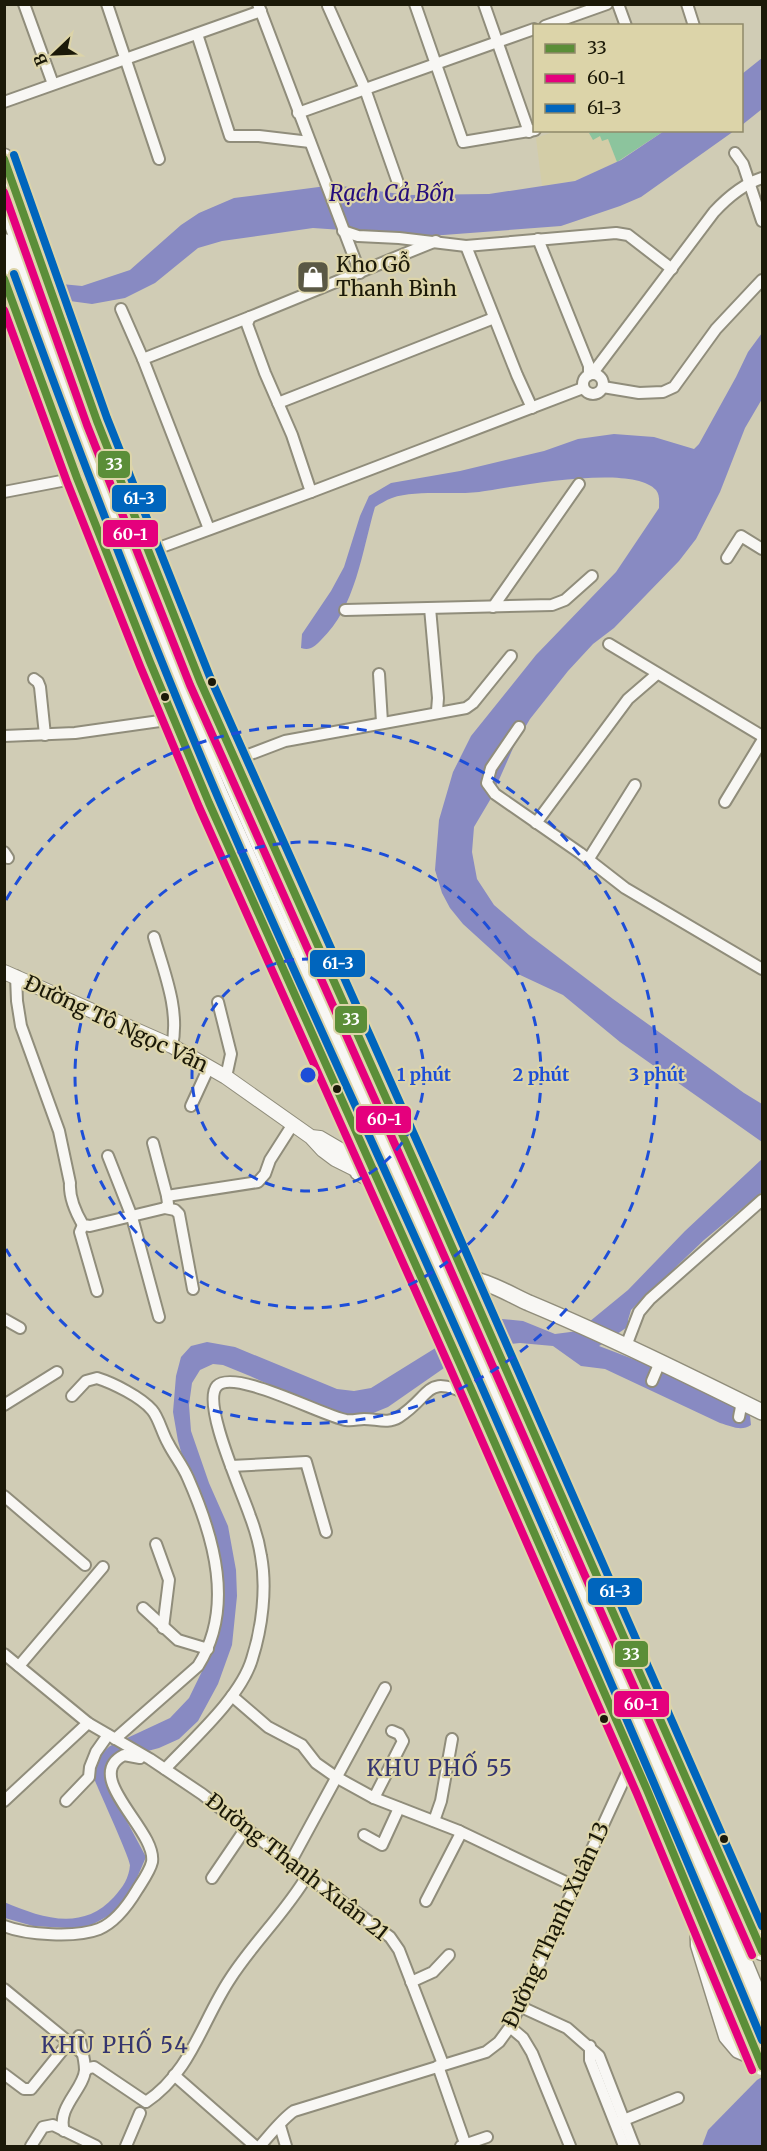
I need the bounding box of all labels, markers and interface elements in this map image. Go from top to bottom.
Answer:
north arrow [24,24,84,84]
legend [533,24,743,132]
text: 33 [587,36,607,59]
text: B [29,51,52,69]
text: 60-1 [587,66,625,89]
text: 61-3 [587,96,622,119]
water label: Rạch Cả Bốn [329,179,455,207]
place label: Kho Gỗ Thanh Bình [336,250,457,302]
shop icon: Kho Gỗ Thanh Bình [295,259,331,295]
line badge: 33 [97,450,131,479]
text: 33 [105,454,123,474]
line badge: 61-3 [111,484,167,513]
text: 61-3 [123,488,155,508]
line badge: 60-1 [102,519,159,548]
text: 60-1 [113,524,148,544]
unlabelled marker [206,676,218,688]
unlabelled marker [159,691,171,703]
line badge: 61-3 [309,949,366,978]
text: 61-3 [322,953,354,973]
street label: Đường Tô Ngọc Vân [20,969,213,1078]
line badge: 33 [334,1005,368,1034]
text: 33 [342,1009,360,1029]
text: 1 phút [397,1063,452,1086]
text: 2 phút [513,1063,570,1086]
text: 3 phút [629,1063,686,1086]
centre of rings [298,1065,318,1085]
unlabelled marker [331,1083,343,1095]
line badge: 60-1 [355,1105,412,1134]
text: 60-1 [367,1109,402,1129]
line badge: 61-3 [587,1577,643,1606]
text: 61-3 [599,1581,631,1601]
line badge: 33 [614,1640,649,1668]
text: 33 [622,1644,640,1664]
line badge: 60-1 [613,1690,670,1718]
text: 60-1 [624,1694,659,1714]
unlabelled marker [598,1713,610,1725]
district label: KHU PHỐ 55 [367,1750,513,1782]
street label: Đường Thạnh Xuân 21 [201,1787,394,1946]
street label: Đường Thạnh Xuân 13 [496,1817,615,2032]
unlabelled marker [718,1833,730,1845]
district label: KHU PHỐ 54 [41,2027,189,2059]

